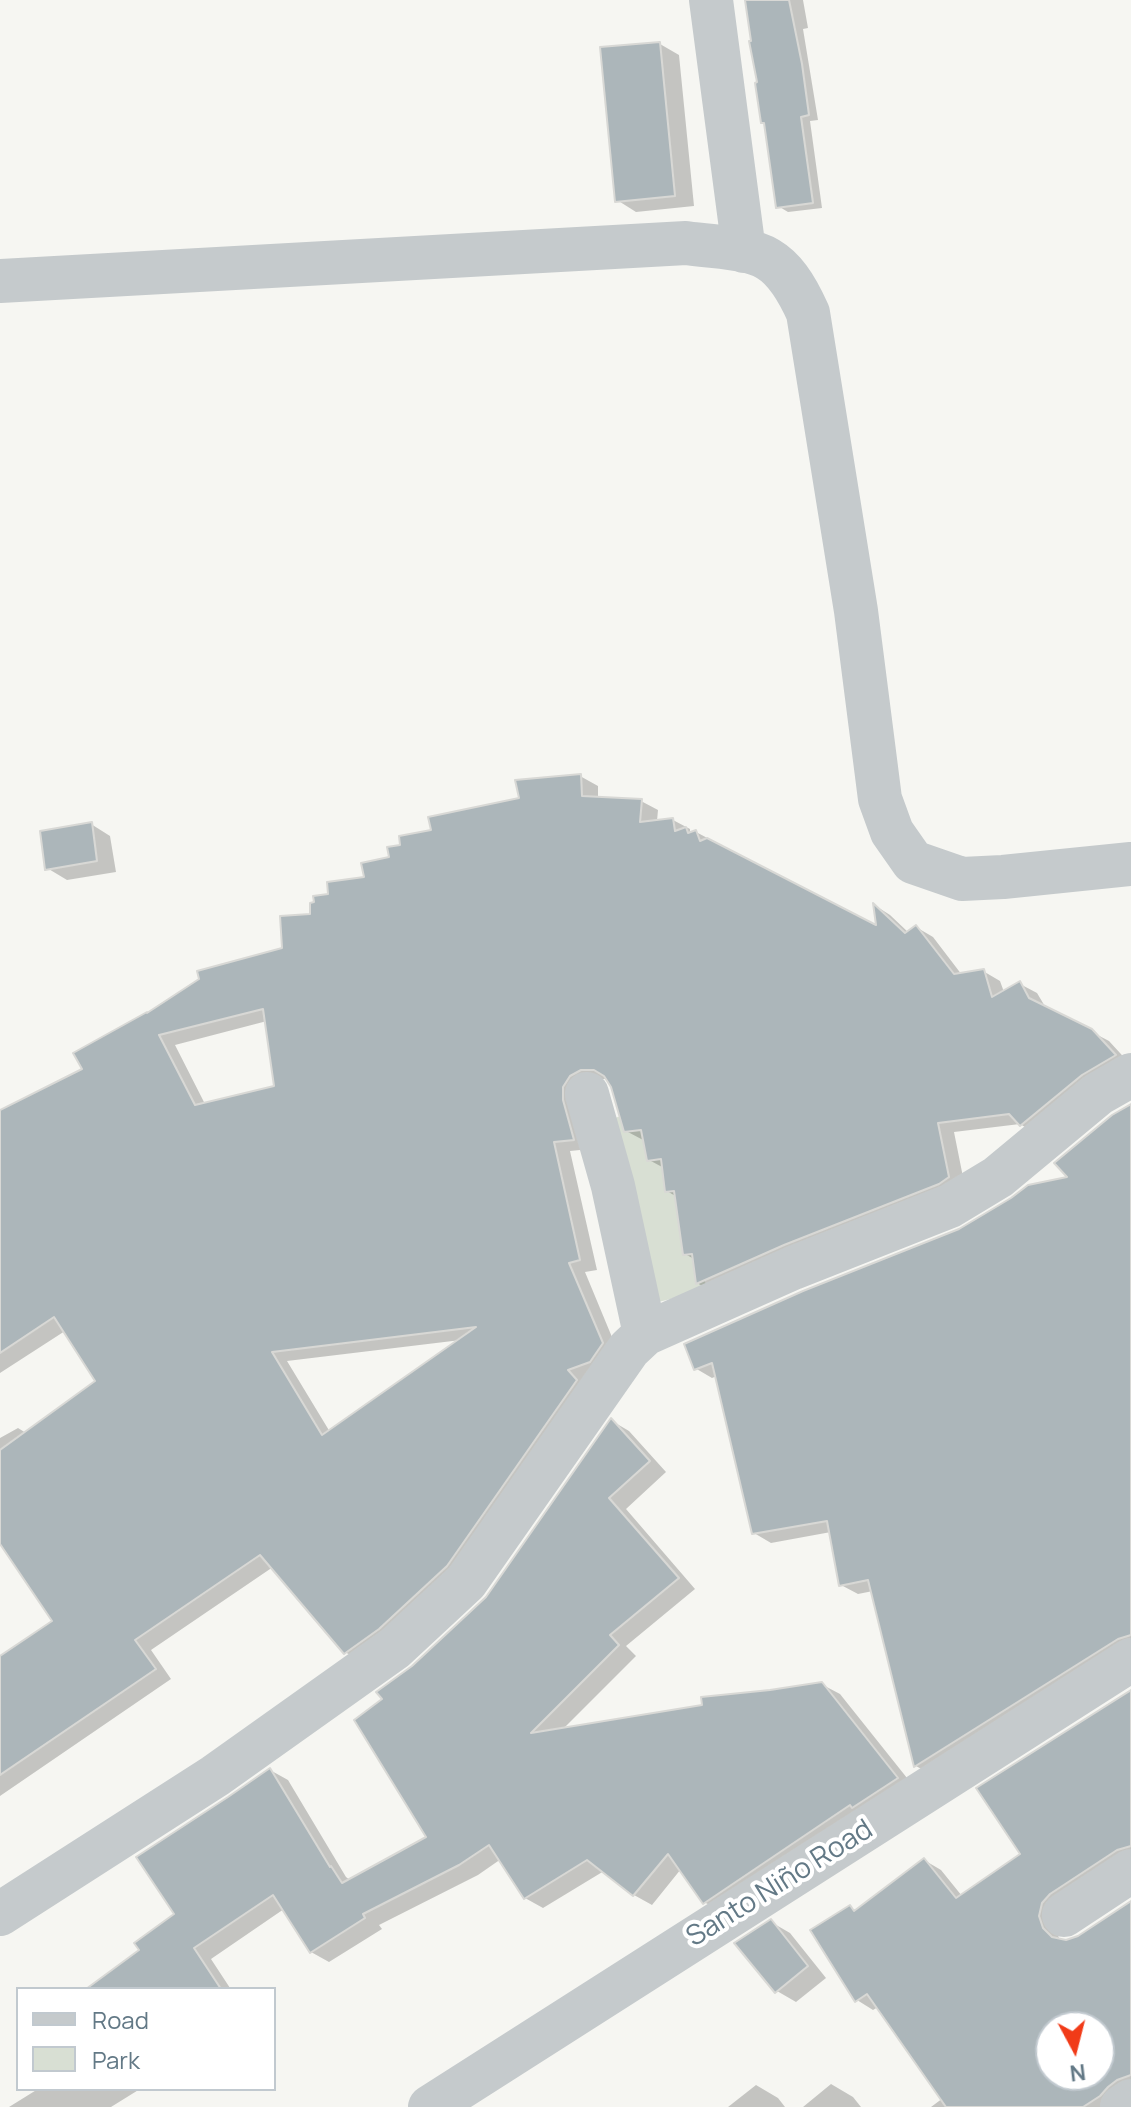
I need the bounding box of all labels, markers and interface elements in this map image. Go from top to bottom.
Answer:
street label: Santo Niño Road [681,1813,879,1955]
legend [16,1987,276,2091]
text: Road [92,2003,149,2036]
north arrow [1035,2011,1115,2091]
text: Park [92,2043,140,2076]
text: N [1068,2057,1087,2089]

